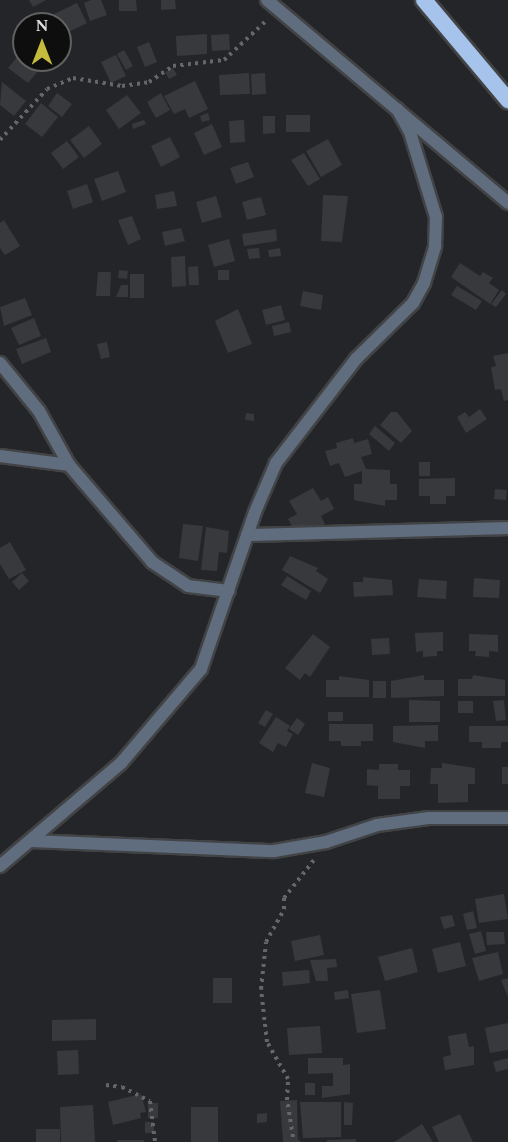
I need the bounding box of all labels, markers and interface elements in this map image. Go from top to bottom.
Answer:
north arrow [12,12,72,72]
text: N [35,14,49,38]

